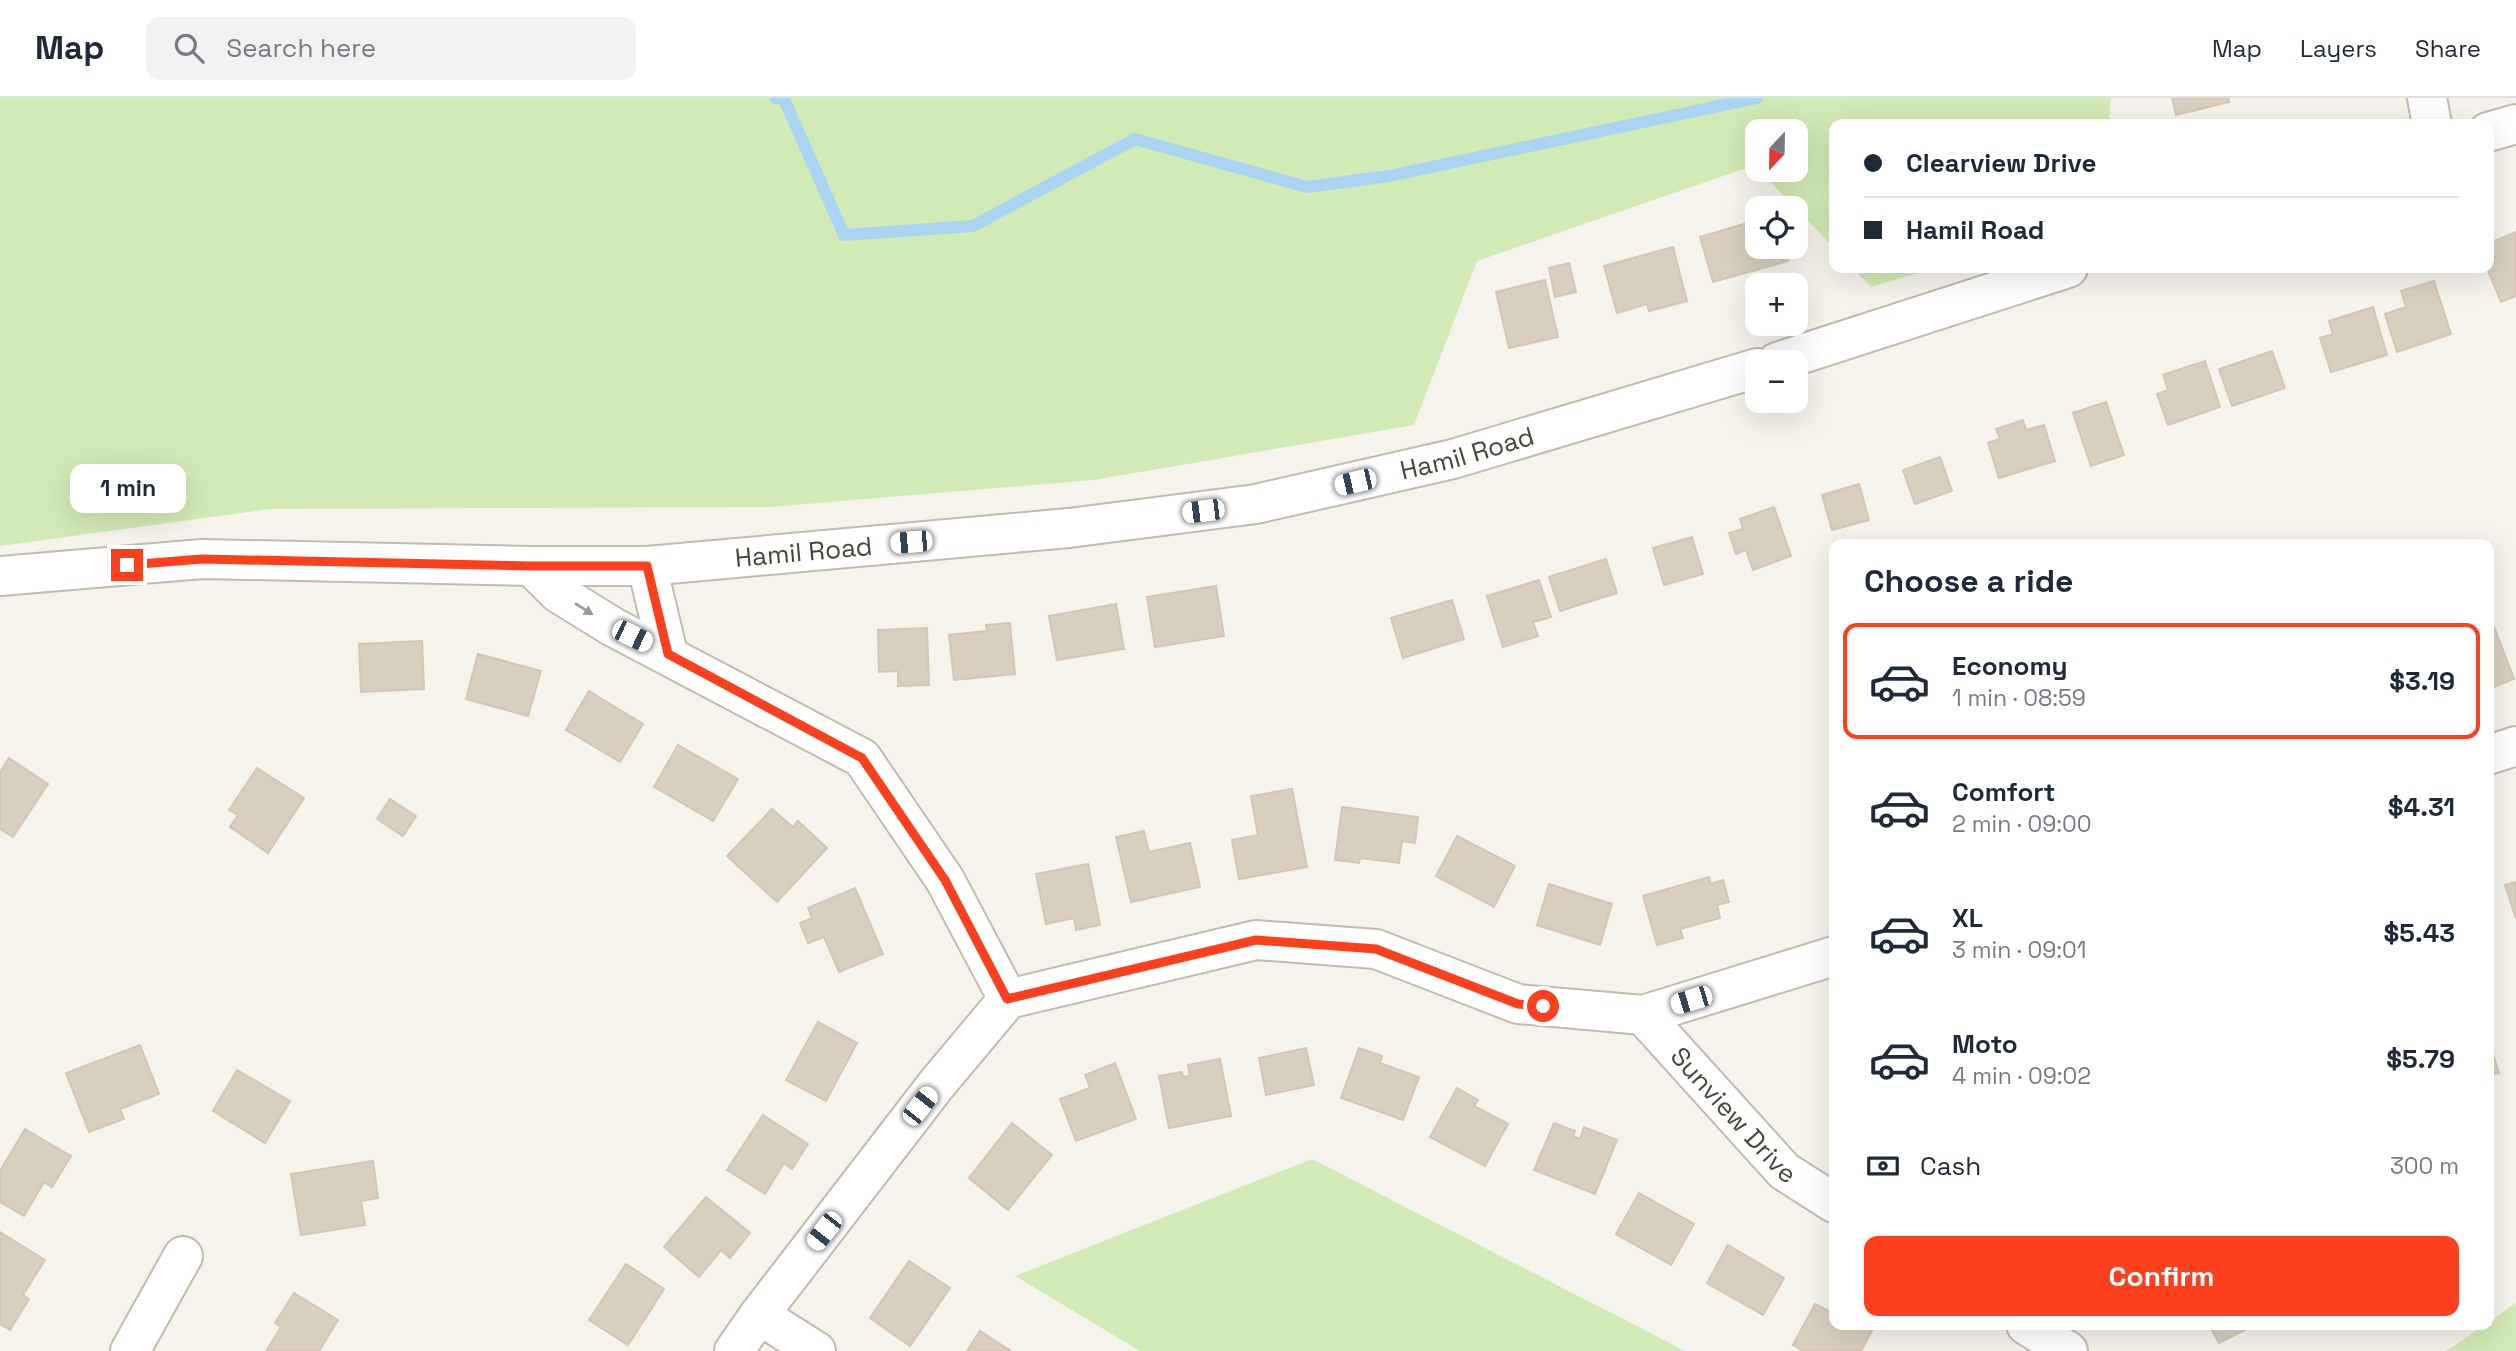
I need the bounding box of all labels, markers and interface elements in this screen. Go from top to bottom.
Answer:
search box [146,17,636,80]
text: Map [35,27,104,69]
icon: search [170,29,208,67]
text: Search here [226,31,376,65]
text: Map [2212,33,2262,64]
text: Layers [2300,33,2377,64]
text: Share [2415,33,2481,64]
north arrow [1745,119,1808,182]
map controls [1745,119,1808,413]
text: Clearview Drive [1906,146,2097,180]
button: locate [1745,196,1808,259]
text: Hamil Road [1906,213,2044,247]
button: + [1745,273,1808,336]
button: − [1745,350,1808,413]
street label: Hamil Road [1397,419,1538,488]
callout: 1 min [69,463,185,512]
car [1333,467,1378,497]
text: 1 min [100,473,156,503]
car [1181,498,1226,524]
street label: Hamil Road [733,529,874,575]
car [890,530,933,554]
route end [111,549,143,581]
text: Choose a ride [1864,561,2074,601]
one-way arrow [574,603,593,615]
car [609,617,656,655]
text: Economy [1952,649,2068,683]
icon: car [1868,650,1931,713]
text: $3.19 [2389,664,2455,698]
text: 1 min · 08:59 [1952,683,2086,713]
text: Comfort [1952,775,2055,809]
icon: car [1868,776,1931,839]
text: $4.31 [2388,790,2455,824]
text: 2 min · 09:00 [1952,809,2092,839]
text: XL [1952,901,1983,935]
icon: car [1868,902,1931,965]
text: $5.43 [2384,916,2455,950]
text: 3 min · 09:01 [1952,935,2086,965]
car [1668,984,1715,1016]
route start [1527,990,1559,1022]
text: Moto [1952,1027,2018,1061]
icon: car [1868,1028,1931,1091]
street label: Sunview Drive [1663,1040,1803,1191]
text: $5.79 [2386,1042,2455,1076]
text: 4 min · 09:02 [1952,1061,2091,1091]
car [899,1083,942,1129]
icon: cash [1864,1147,1902,1185]
text: Cash [1920,1149,1981,1183]
text: 300 m [2390,1151,2459,1181]
car [803,1208,846,1254]
button: Confirm [1864,1236,2459,1316]

